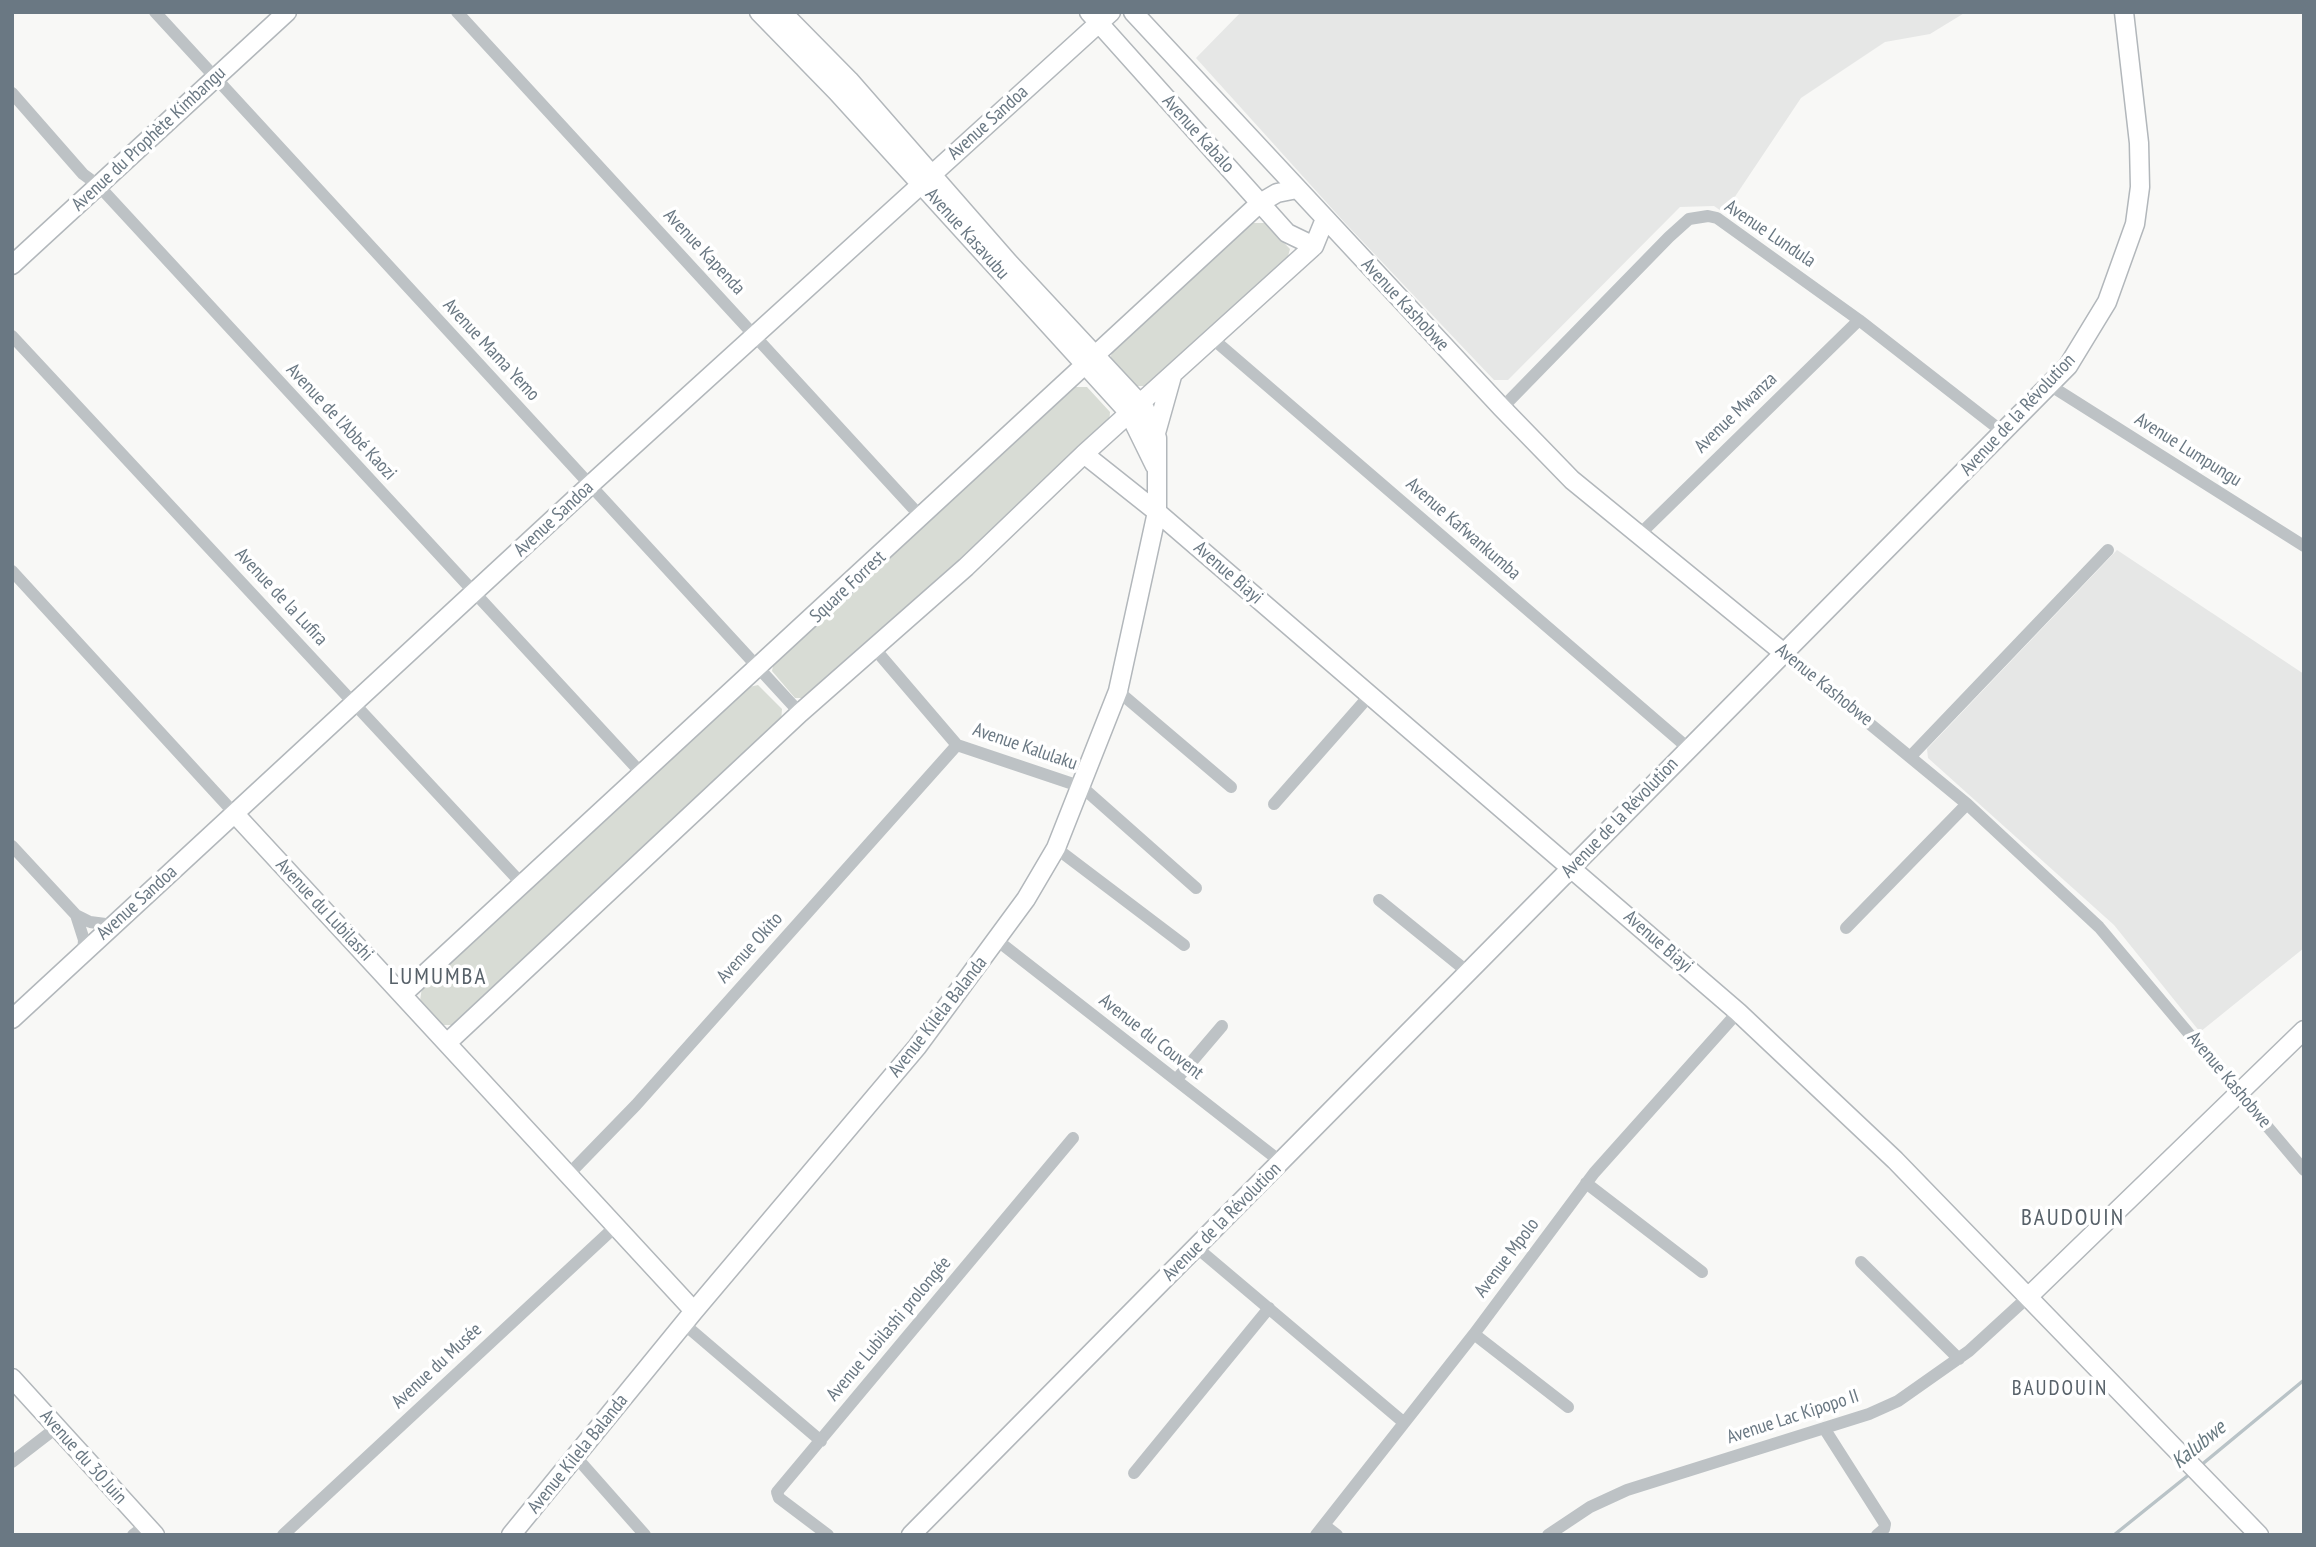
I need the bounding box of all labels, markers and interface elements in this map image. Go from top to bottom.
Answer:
street label: Avenue du Prophète Kimbangu [67,62,231,216]
street label: Avenue Sandoa [943,81,1033,165]
street label: Avenue Kabalo [1157,90,1239,178]
street label: Avenue Kasavubu [920,184,1014,284]
street label: Avenue Lundula [1720,195,1820,273]
street label: Avenue Kapenda [659,204,749,300]
street label: Avenue Kashobwe [1356,254,1454,356]
street label: Avenue Mama Yemo [438,294,544,406]
street label: Avenue de la Révolution [1956,349,2080,481]
street label: Avenue de l'Abbé Kaozi [281,359,401,485]
street label: Avenue Mwanza [1690,368,1782,458]
street label: Avenue Lumpungu [2130,408,2246,492]
street label: Avenue Kafwankumba [1401,473,1525,585]
street label: Avenue Sandoa [510,476,598,562]
street label: Avenue Biayi [1189,537,1267,609]
street label: Avenue de la Lufira [230,543,332,651]
street label: Square Forrest [805,546,891,628]
street label: Avenue Kashobwe [1771,639,1877,731]
street label: Avenue Kalulaku [970,718,1080,776]
street label: Avenue de la Révolution [1557,753,1683,883]
street label: Avenue du Lubilashi [271,854,377,966]
street label: Avenue Sandoa [92,861,182,945]
street label: Avenue Biayi [1619,906,1697,978]
street label: Avenue Okito [712,908,788,988]
street label: Avenue Kilela Balanda [884,952,992,1082]
district label: LUMUMBA [390,963,486,991]
street label: Avenue du Couvent [1094,989,1208,1085]
street label: Avenue Kashobwe [2182,1027,2276,1133]
street label: Avenue de la Révolution [1158,1158,1286,1286]
district label: BAUDOUIN [2022,1204,2124,1232]
street label: Avenue Mpolo [1470,1214,1544,1302]
street label: Avenue Lubilashi prolongée [822,1252,956,1406]
street label: Avenue du Musée [387,1318,487,1414]
district label: BAUDOUIN [2013,1376,2107,1402]
street label: Avenue Lac Kipopo II [1724,1385,1862,1449]
street label: Avenue Kilela Balanda [523,1390,633,1518]
street label: Avenue du 30 Juin [35,1405,131,1509]
water label: Kalubwe [2167,1416,2231,1474]

